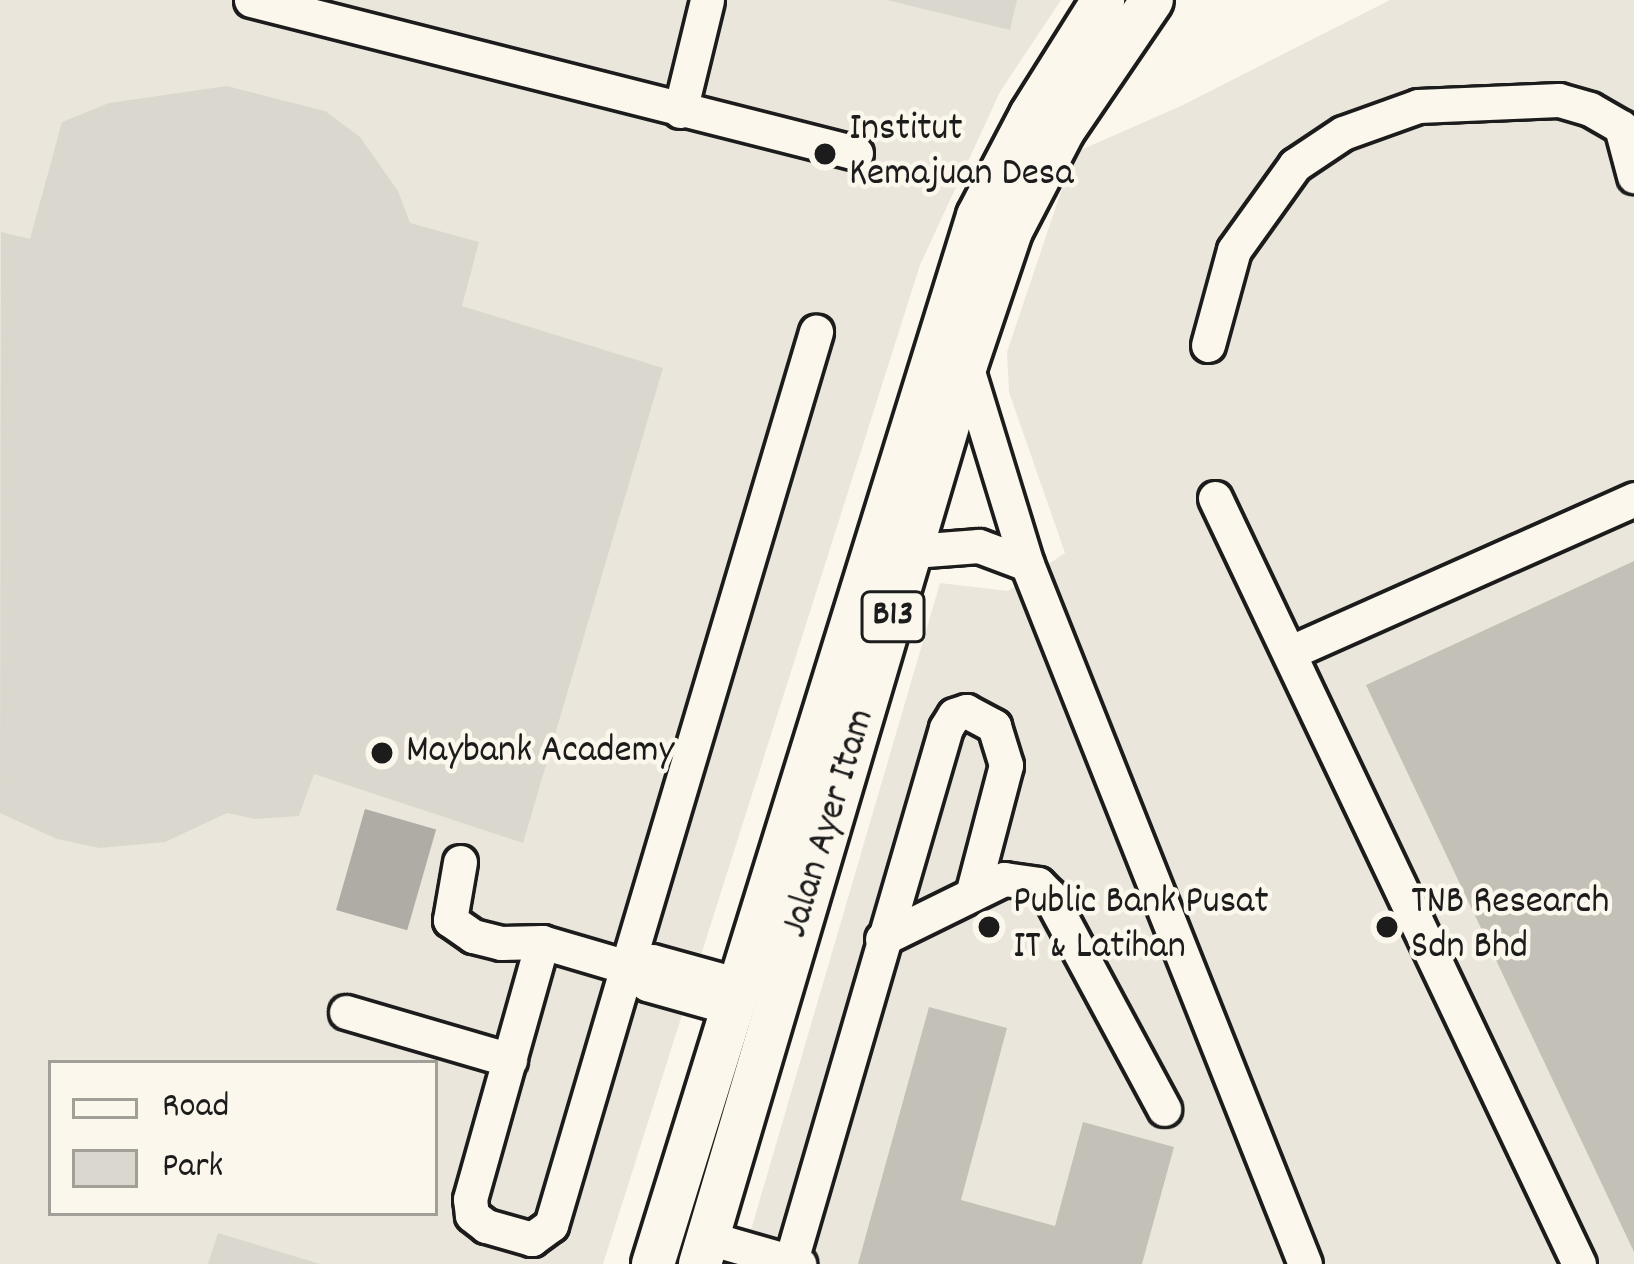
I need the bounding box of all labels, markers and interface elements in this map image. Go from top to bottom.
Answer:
place label: Institut Kemajuan Desa [849,109,1074,200]
marker: Institut Kemajuan Desa [812,141,838,167]
road number: B13 [860,587,926,647]
street label: Jalan Ayer Itam [774,704,888,944]
place label: Maybank Academy [406,730,674,776]
marker: Maybank Academy [369,740,395,766]
place label: Public Bank Pusat IT & Latihan [1013,882,1269,973]
place label: TNB Research Sdn Bhd [1411,882,1609,973]
marker: Public Bank Pusat IT & Latihan [976,914,1002,940]
marker: TNB Research Sdn Bhd [1374,914,1400,940]
legend [48,1060,438,1216]
text: Road [162,1082,229,1134]
text: Park [162,1142,223,1194]

